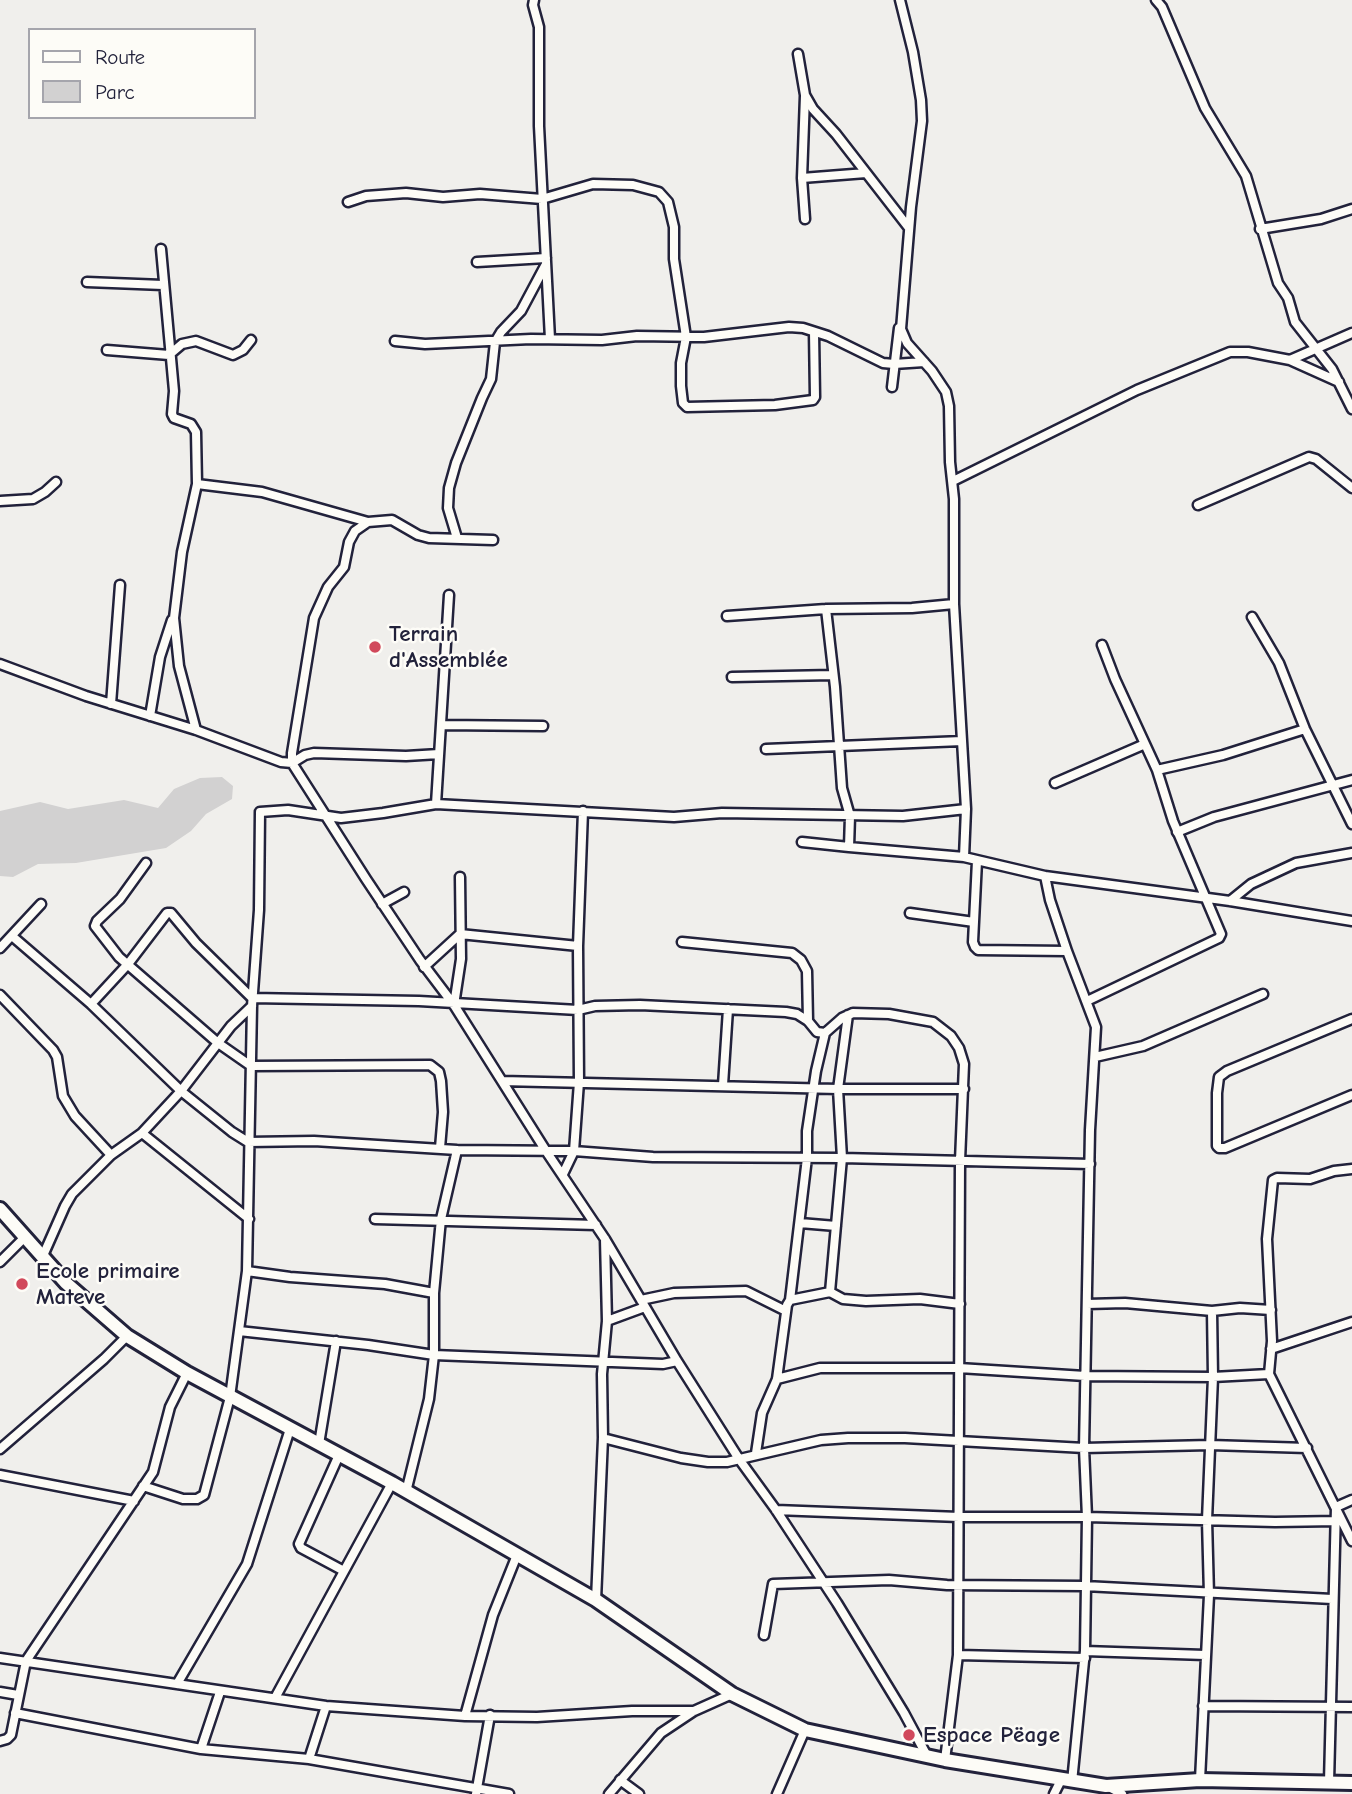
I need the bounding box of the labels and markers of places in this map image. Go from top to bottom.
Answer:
place label: Terrain d'Assemblée [389,620,508,674]
marker: Terrain d'Assemblée [367,639,383,655]
place label: Ecole primaire Mateve [36,1257,180,1311]
marker: Ecole primaire Mateve [14,1276,30,1292]
place label: Espace Pëage [923,1721,1060,1749]
marker: Espace Pëage [901,1727,917,1743]

